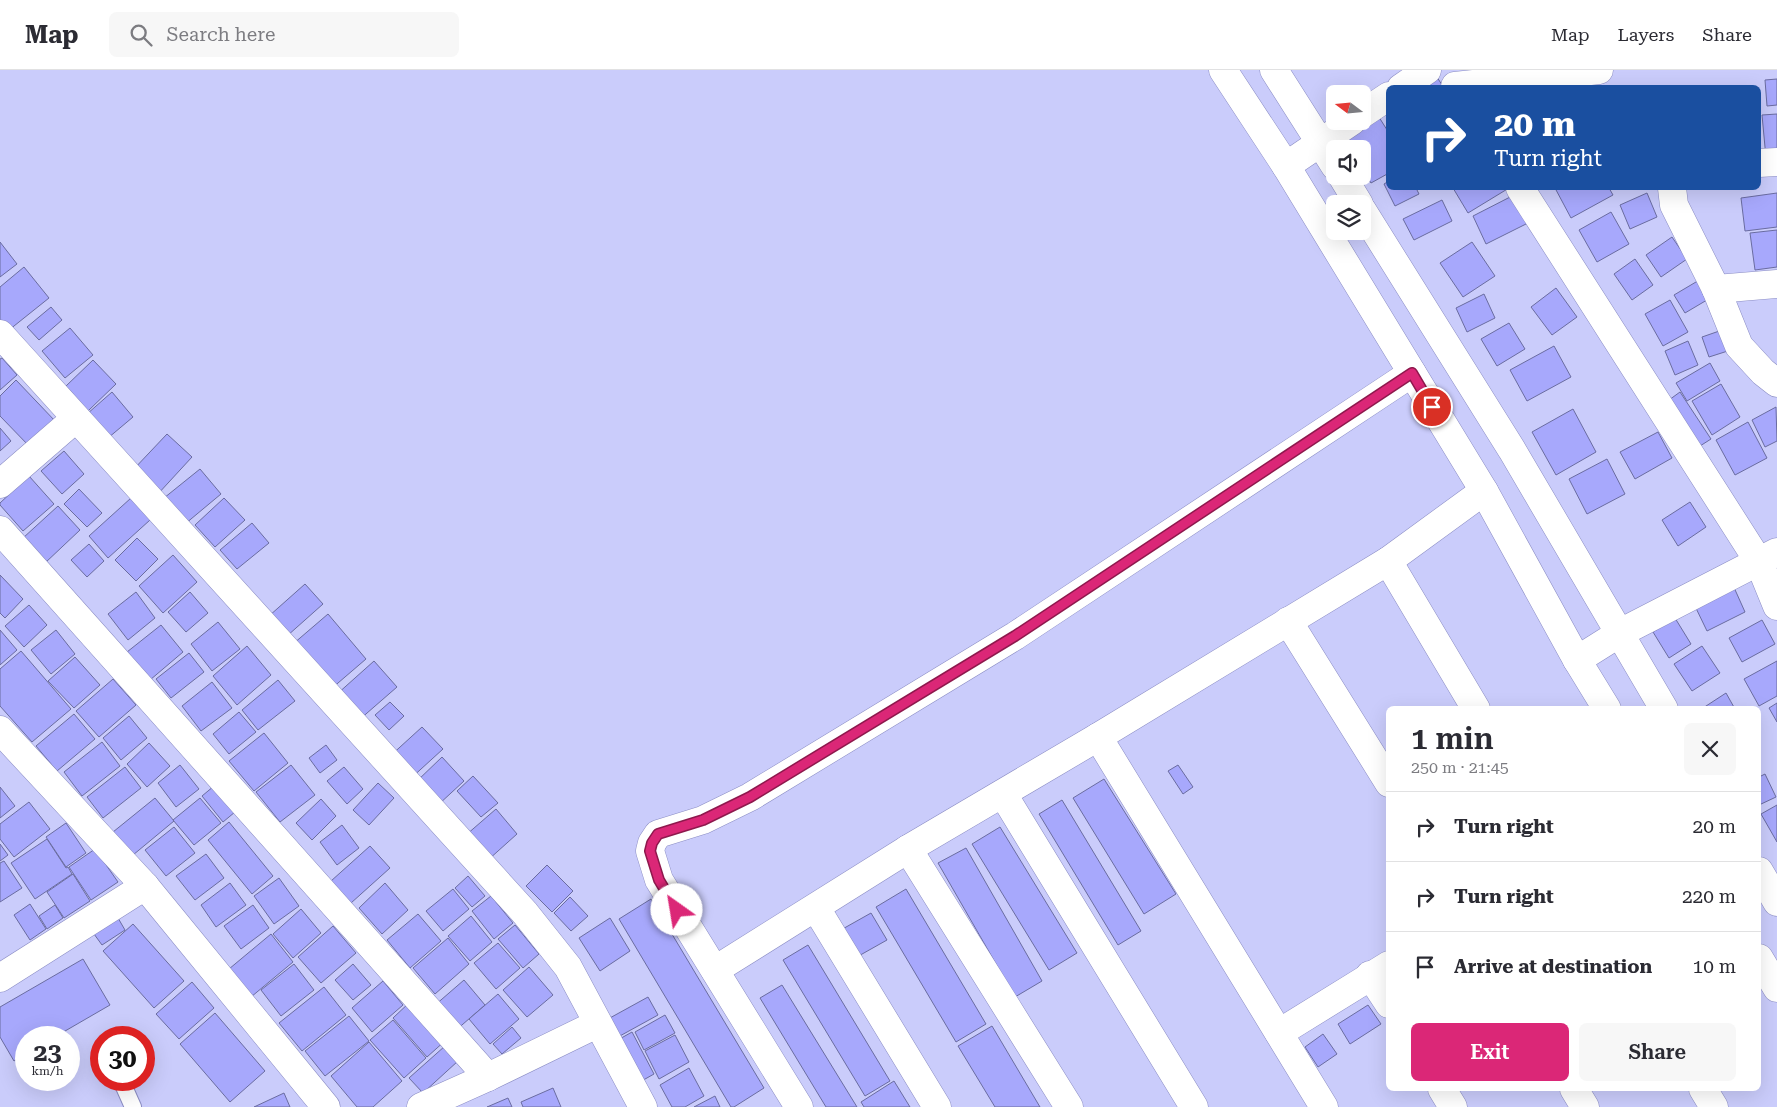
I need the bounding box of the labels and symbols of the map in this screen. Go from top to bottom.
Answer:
north arrow [1326,85,1371,130]
pin [1411,386,1453,428]
position arrow [650,883,702,935]
speed limit sign: 30 [90,1026,155,1091]

